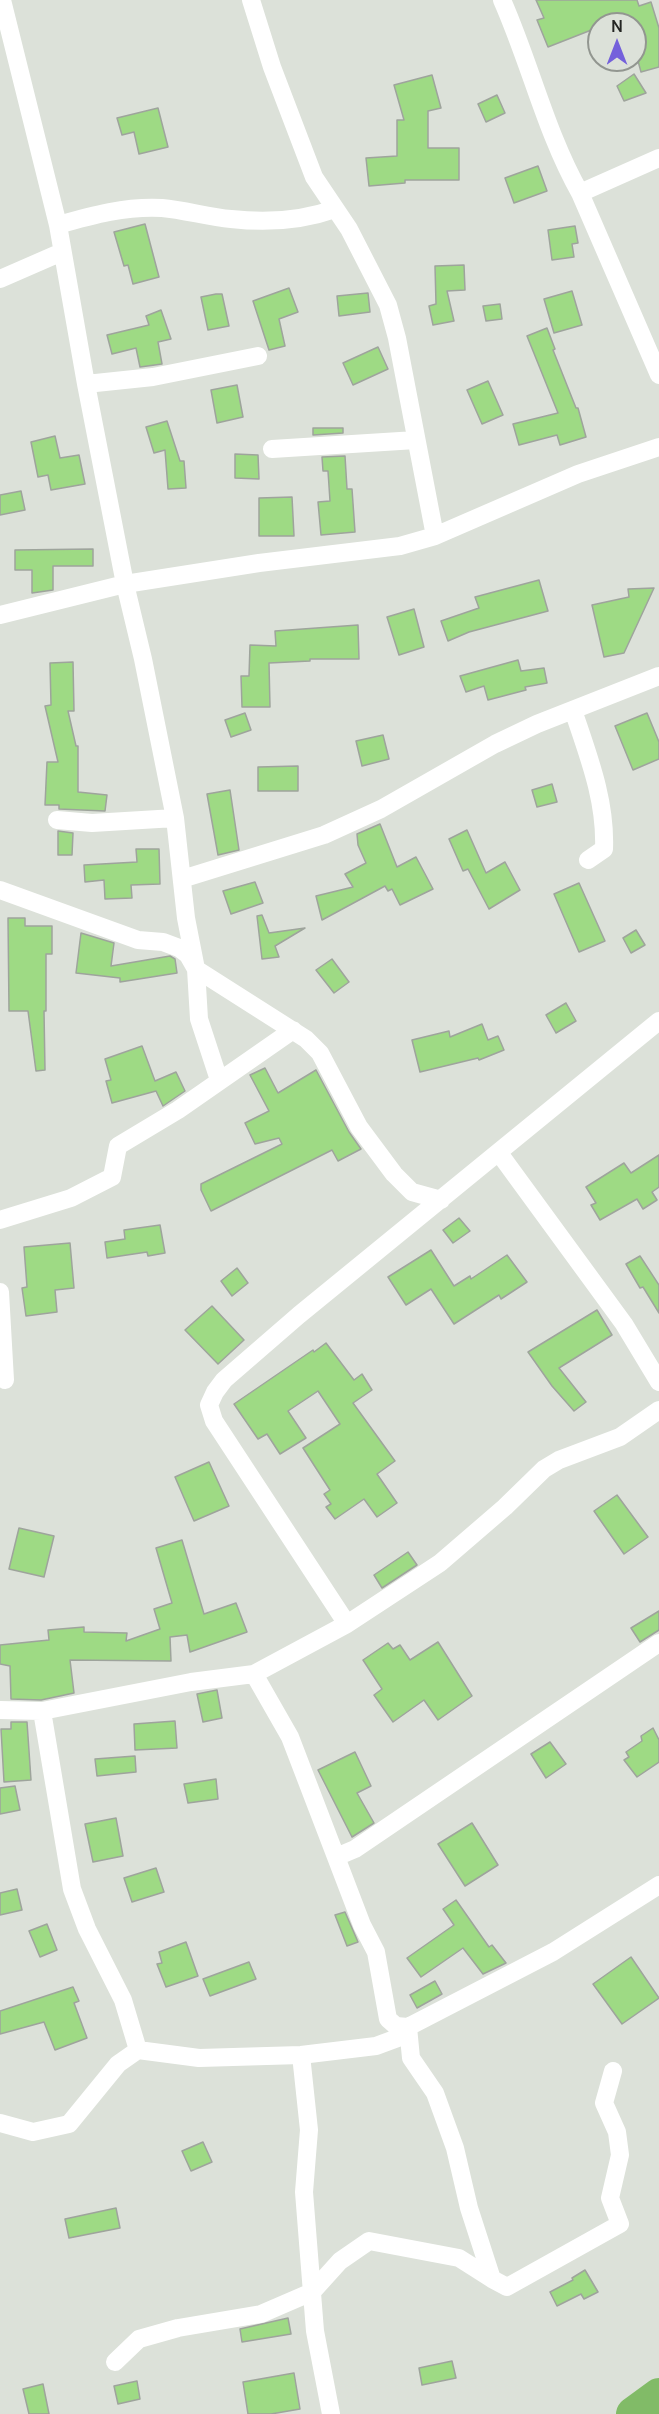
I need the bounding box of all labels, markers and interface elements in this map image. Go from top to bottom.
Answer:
north arrow [587,12,647,72]
text: N [611,15,623,37]

